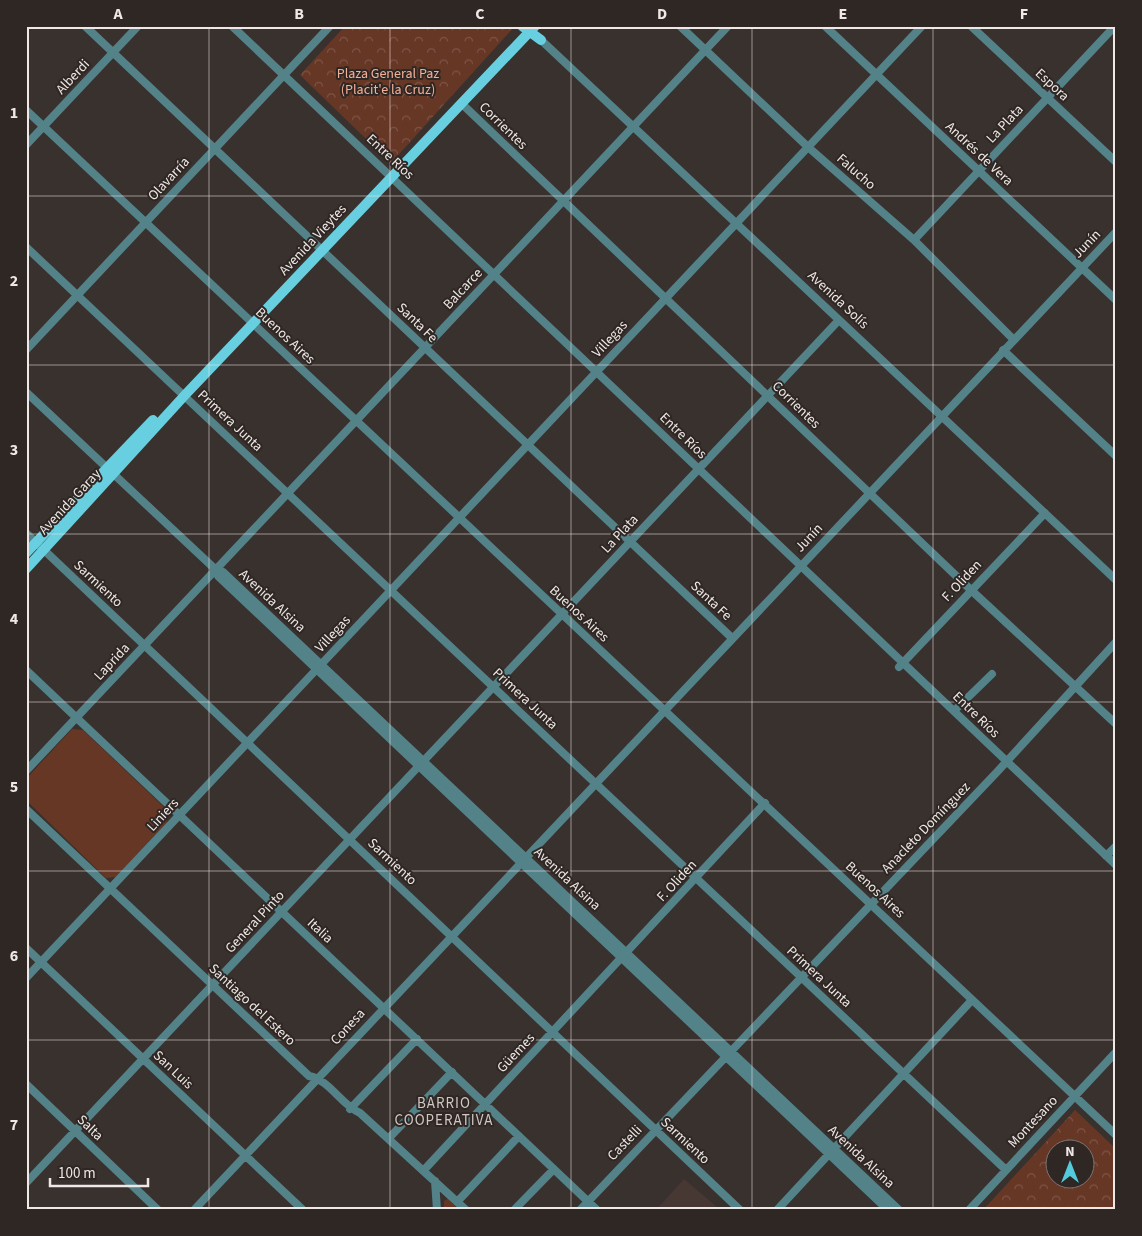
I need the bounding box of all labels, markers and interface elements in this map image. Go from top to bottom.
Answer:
text: A [112,3,123,25]
text: B [294,3,304,25]
text: C [475,3,485,25]
text: D [657,3,667,25]
text: E [839,3,847,25]
text: F [1020,3,1028,25]
street label: Alberdi [51,55,95,99]
park label: Plaza General Paz (Placit'e la Cruz) [337,64,439,100]
street label: Espora [1030,64,1074,106]
street label: Corrientes [474,98,532,154]
street label: La Plata [982,100,1028,148]
text: 1 [10,102,18,124]
street label: Andrés de Vera [941,117,1017,191]
street label: Entre Ríos [362,130,419,185]
street label: Falucho [832,149,880,195]
street label: Olavarría [143,153,195,205]
street label: Avenida Vieytes [275,200,352,280]
street label: Junín [1068,225,1106,263]
street label: Balcarce [439,264,487,314]
street label: Avenida Solís [803,266,873,334]
text: 2 [10,270,18,292]
street label: Santa Fe [392,298,442,348]
street label: Buenos Aires [251,303,319,369]
street label: Villegas [588,316,633,362]
street label: Corrientes [767,377,825,433]
street label: Primera Junta [193,386,267,456]
street label: Entre Ríos [655,408,711,464]
text: 3 [10,439,18,461]
street label: Avenida Garay [34,464,106,539]
street label: La Plata [597,510,643,558]
street label: Junín [790,519,828,557]
street label: Sarmiento [69,556,127,612]
street label: F. Oliden [937,556,987,606]
street label: Avenida Alsina [234,565,310,637]
street label: Santa Fe [686,577,736,625]
street label: Buenos Aires [545,581,613,647]
text: 4 [10,608,19,630]
street label: Villegas [311,611,356,657]
street label: Laprida [89,639,135,685]
street label: Primera Junta [488,664,562,734]
street label: Entre Ríos [948,687,1004,743]
text: 5 [10,776,18,798]
street label: Anacleto Domínguez [877,778,975,878]
street label: Liniers [142,794,184,836]
street label: Sarmiento [363,834,421,890]
street label: Avenida Alsina [529,843,605,915]
street label: F. Oliden [652,856,702,906]
street label: Buenos Aires [841,857,909,923]
street label: General Pinto [221,886,289,958]
street label: Italia [302,914,338,948]
street label: Primera Junta [782,942,856,1012]
text: 6 [10,945,18,967]
street label: Santiago del Estero [204,959,300,1051]
street label: Conesa [326,1004,370,1050]
street label: Güemes [492,1029,540,1077]
street label: San Luis [148,1046,198,1094]
street label: Montesano [1003,1091,1063,1153]
district label: BARRIO COOPERATIVA [395,1093,493,1131]
street label: Salta [72,1111,108,1145]
street label: Sarmiento [656,1113,714,1169]
text: 7 [10,1114,18,1136]
street label: Castelli [603,1121,647,1165]
street label: Avenida Alsina [823,1121,899,1193]
north arrow [1044,1138,1094,1188]
text: N [1065,1142,1075,1162]
scale bar [50,1156,148,1188]
text: 100 m [58,1163,96,1184]

